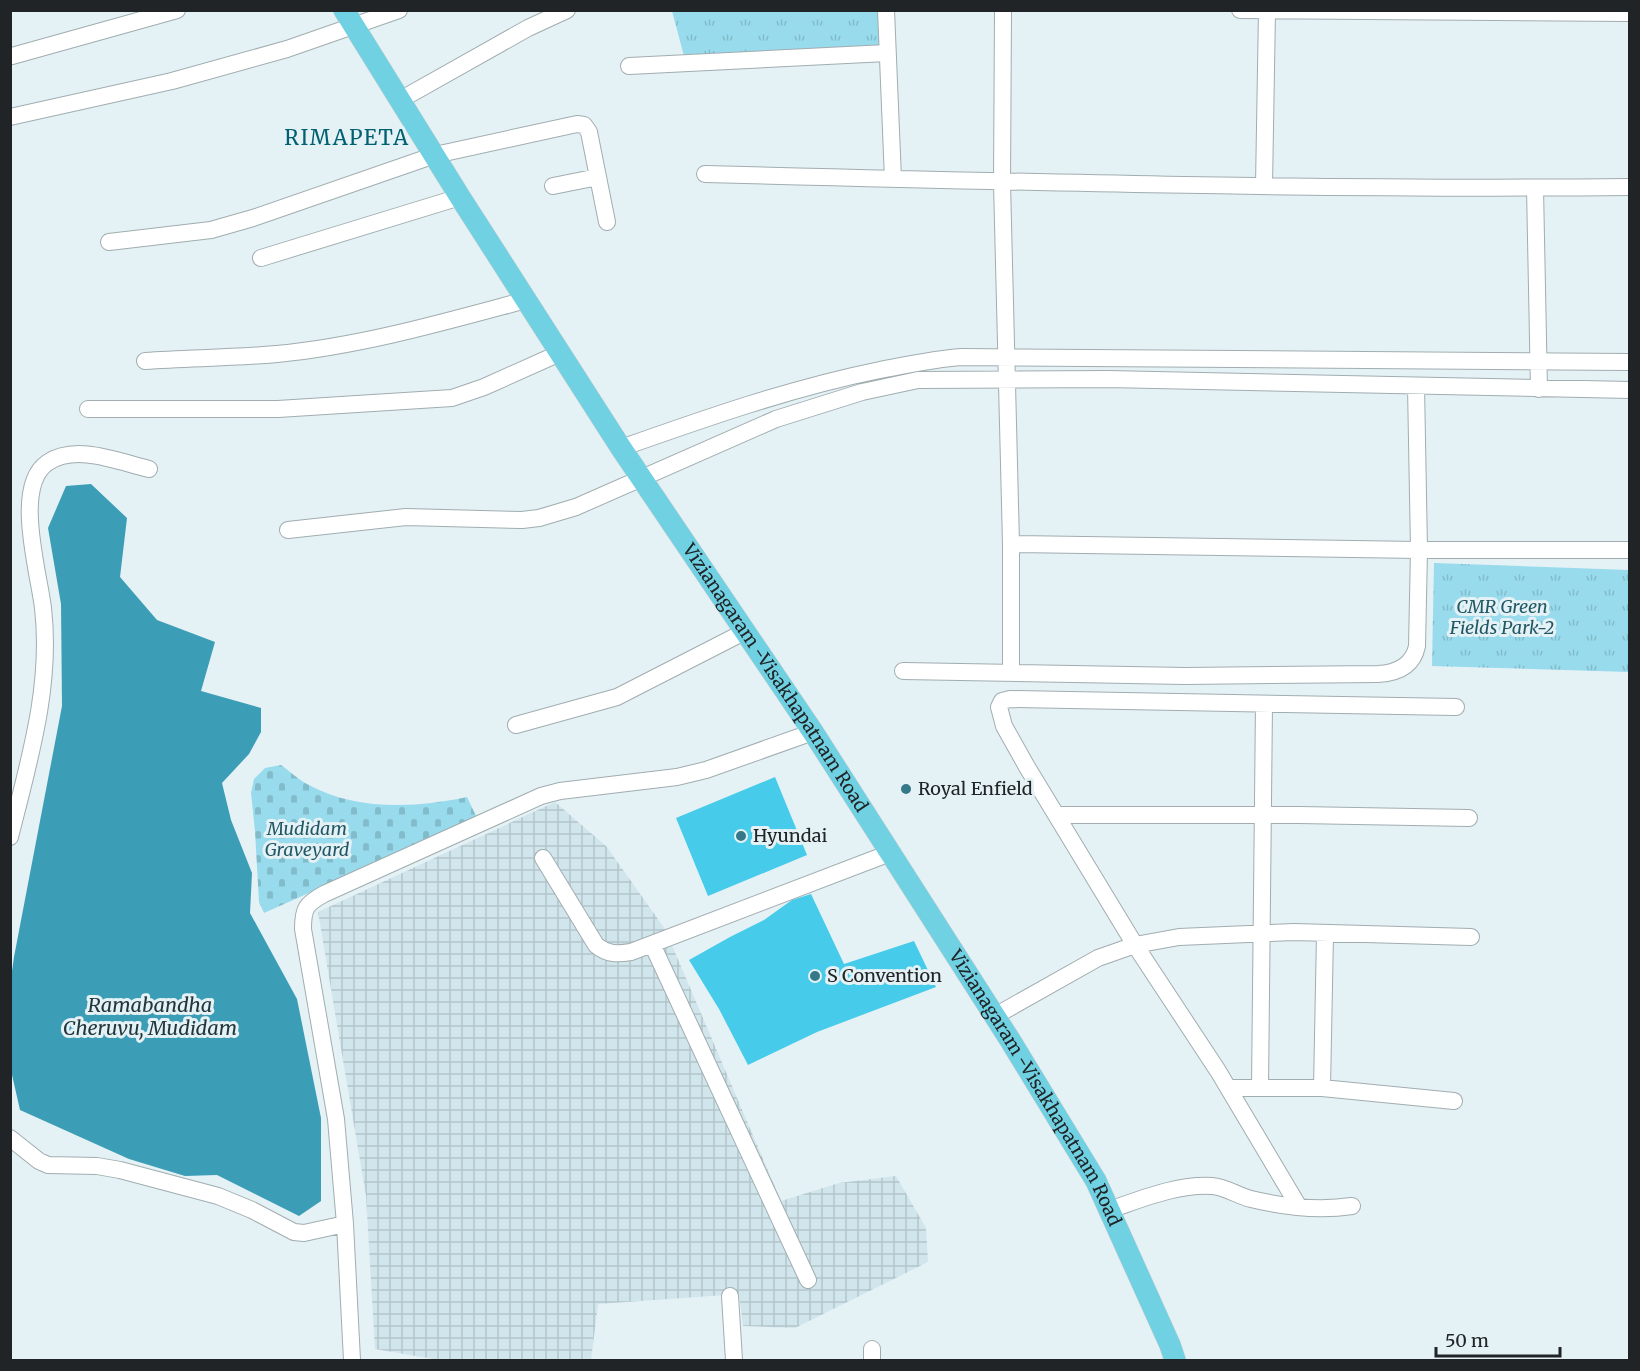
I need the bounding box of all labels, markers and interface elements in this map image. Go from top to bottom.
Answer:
district label: RIMAPETA [284,124,410,151]
street label: Vizianagaram -Visakhapatnam Road [677,538,873,816]
park label: CMR Green Fields Park-2 [1449,595,1554,639]
place label: Royal Enfield [918,777,1033,800]
marker: Royal Enfield [899,782,913,796]
park label: Mudidam Graveyard [265,817,350,861]
place label: Hyundai [753,824,827,847]
marker: Hyundai [734,829,748,843]
street label: Vizianagaram -Visakhapatnam Road [944,945,1127,1230]
place label: S Convention [827,964,942,987]
marker: S Convention [808,969,822,983]
water label: Ramabandha Cheruvu, Mudidam [63,992,237,1040]
scale bar [1436,1320,1560,1358]
text: 50 m [1445,1329,1489,1352]

